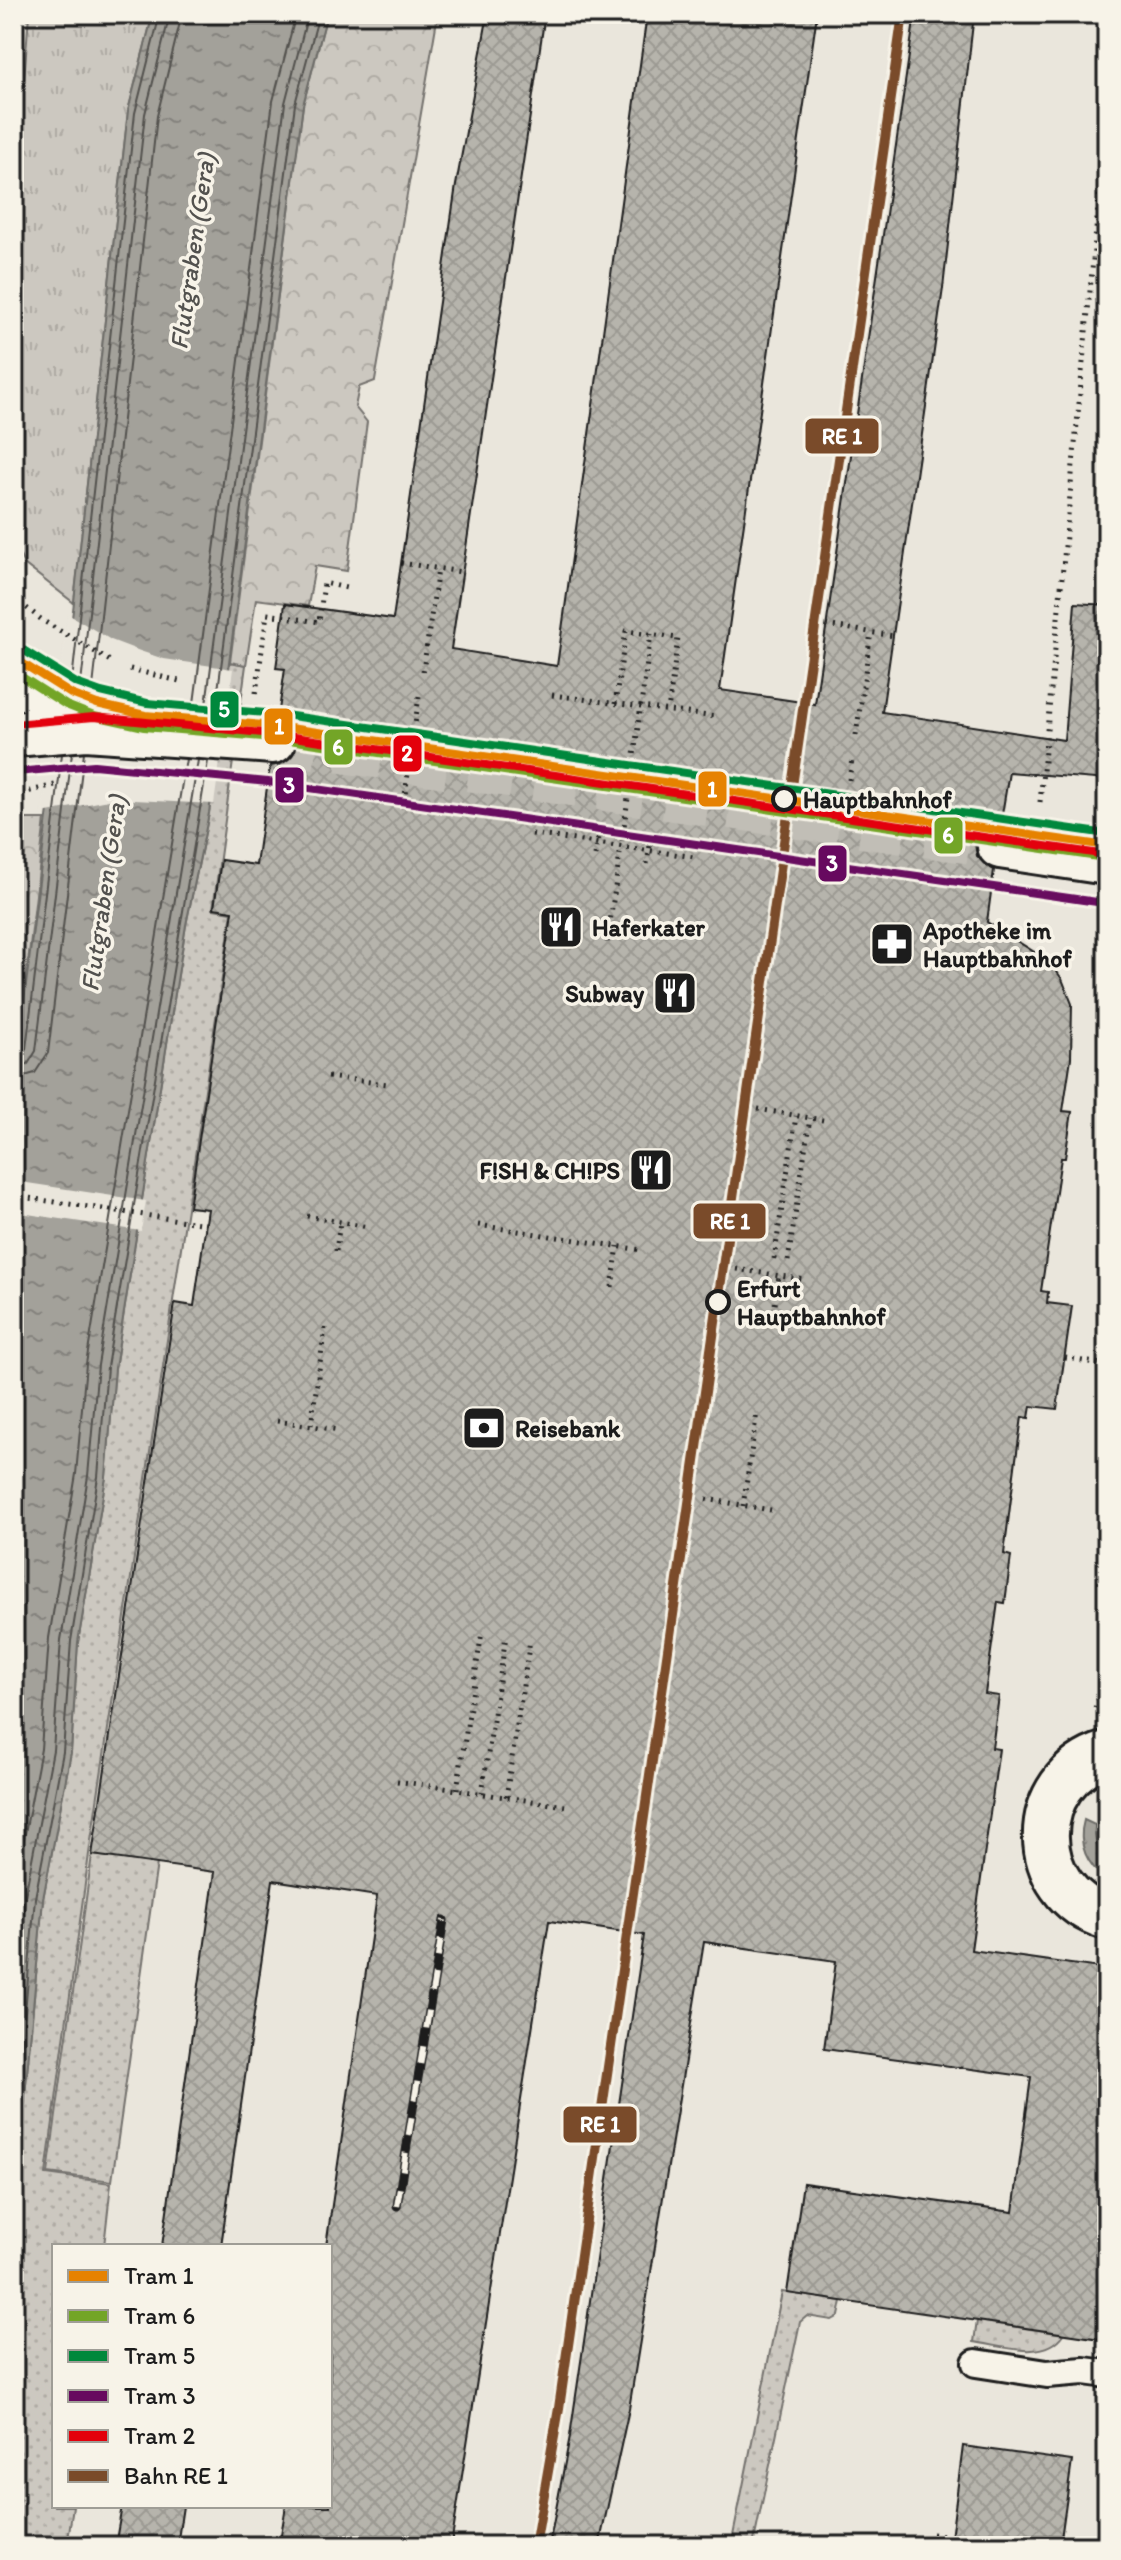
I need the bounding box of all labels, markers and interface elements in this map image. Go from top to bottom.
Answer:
water label: Flutgraben (Gera) [162,149,222,351]
line badge: RE 1 [804,417,880,455]
text: RE 1 [822,423,863,450]
line badge: 5 [209,690,240,729]
text: 5 [218,696,230,723]
line badge: 1 [263,707,294,746]
text: 1 [274,713,285,740]
line badge: 6 [323,728,354,766]
text: 6 [332,734,344,761]
line badge: 2 [392,734,423,773]
text: 2 [401,740,413,767]
line badge: 3 [274,766,305,804]
line badge: 1 [697,770,728,808]
text: 3 [283,772,295,799]
text: 1 [707,776,718,803]
place label: Hauptbahnhof [803,785,953,815]
marker: Hauptbahnhof [772,787,796,811]
water label: Flutgraben (Gera) [73,791,133,993]
line badge: 6 [933,816,964,855]
text: 6 [942,822,954,849]
line badge: 3 [817,844,848,883]
text: 3 [826,850,838,877]
restaurant icon: Haferkater [537,903,585,951]
place label: Haferkater [592,913,706,942]
place label: Apotheke im Hauptbahnhof [922,916,1073,974]
pharmacy icon: Apotheke im Hauptbahnhof [868,920,916,968]
restaurant icon: Subway [651,969,699,1017]
place label: Subway [565,979,645,1009]
restaurant icon: F!SH & CH!PS [627,1146,675,1194]
place label: F!SH & CH!PS [480,1156,620,1185]
line badge: RE 1 [692,1202,767,1240]
text: RE 1 [710,1208,751,1235]
place label: Erfurt Hauptbahnhof [737,1274,887,1332]
marker: Erfurt Hauptbahnhof [706,1290,730,1314]
bank icon: Reisebank [460,1404,508,1452]
place label: Reisebank [515,1414,621,1443]
line badge: RE 1 [562,2105,638,2144]
text: RE 1 [580,2111,621,2138]
legend [52,2244,332,2508]
text: Tram 1 [124,2261,194,2290]
text: Tram 6 [124,2301,195,2330]
text: Tram 5 [124,2341,195,2370]
text: Tram 3 [124,2381,196,2410]
text: Tram 2 [124,2421,195,2450]
text: Bahn RE 1 [124,2461,228,2490]

